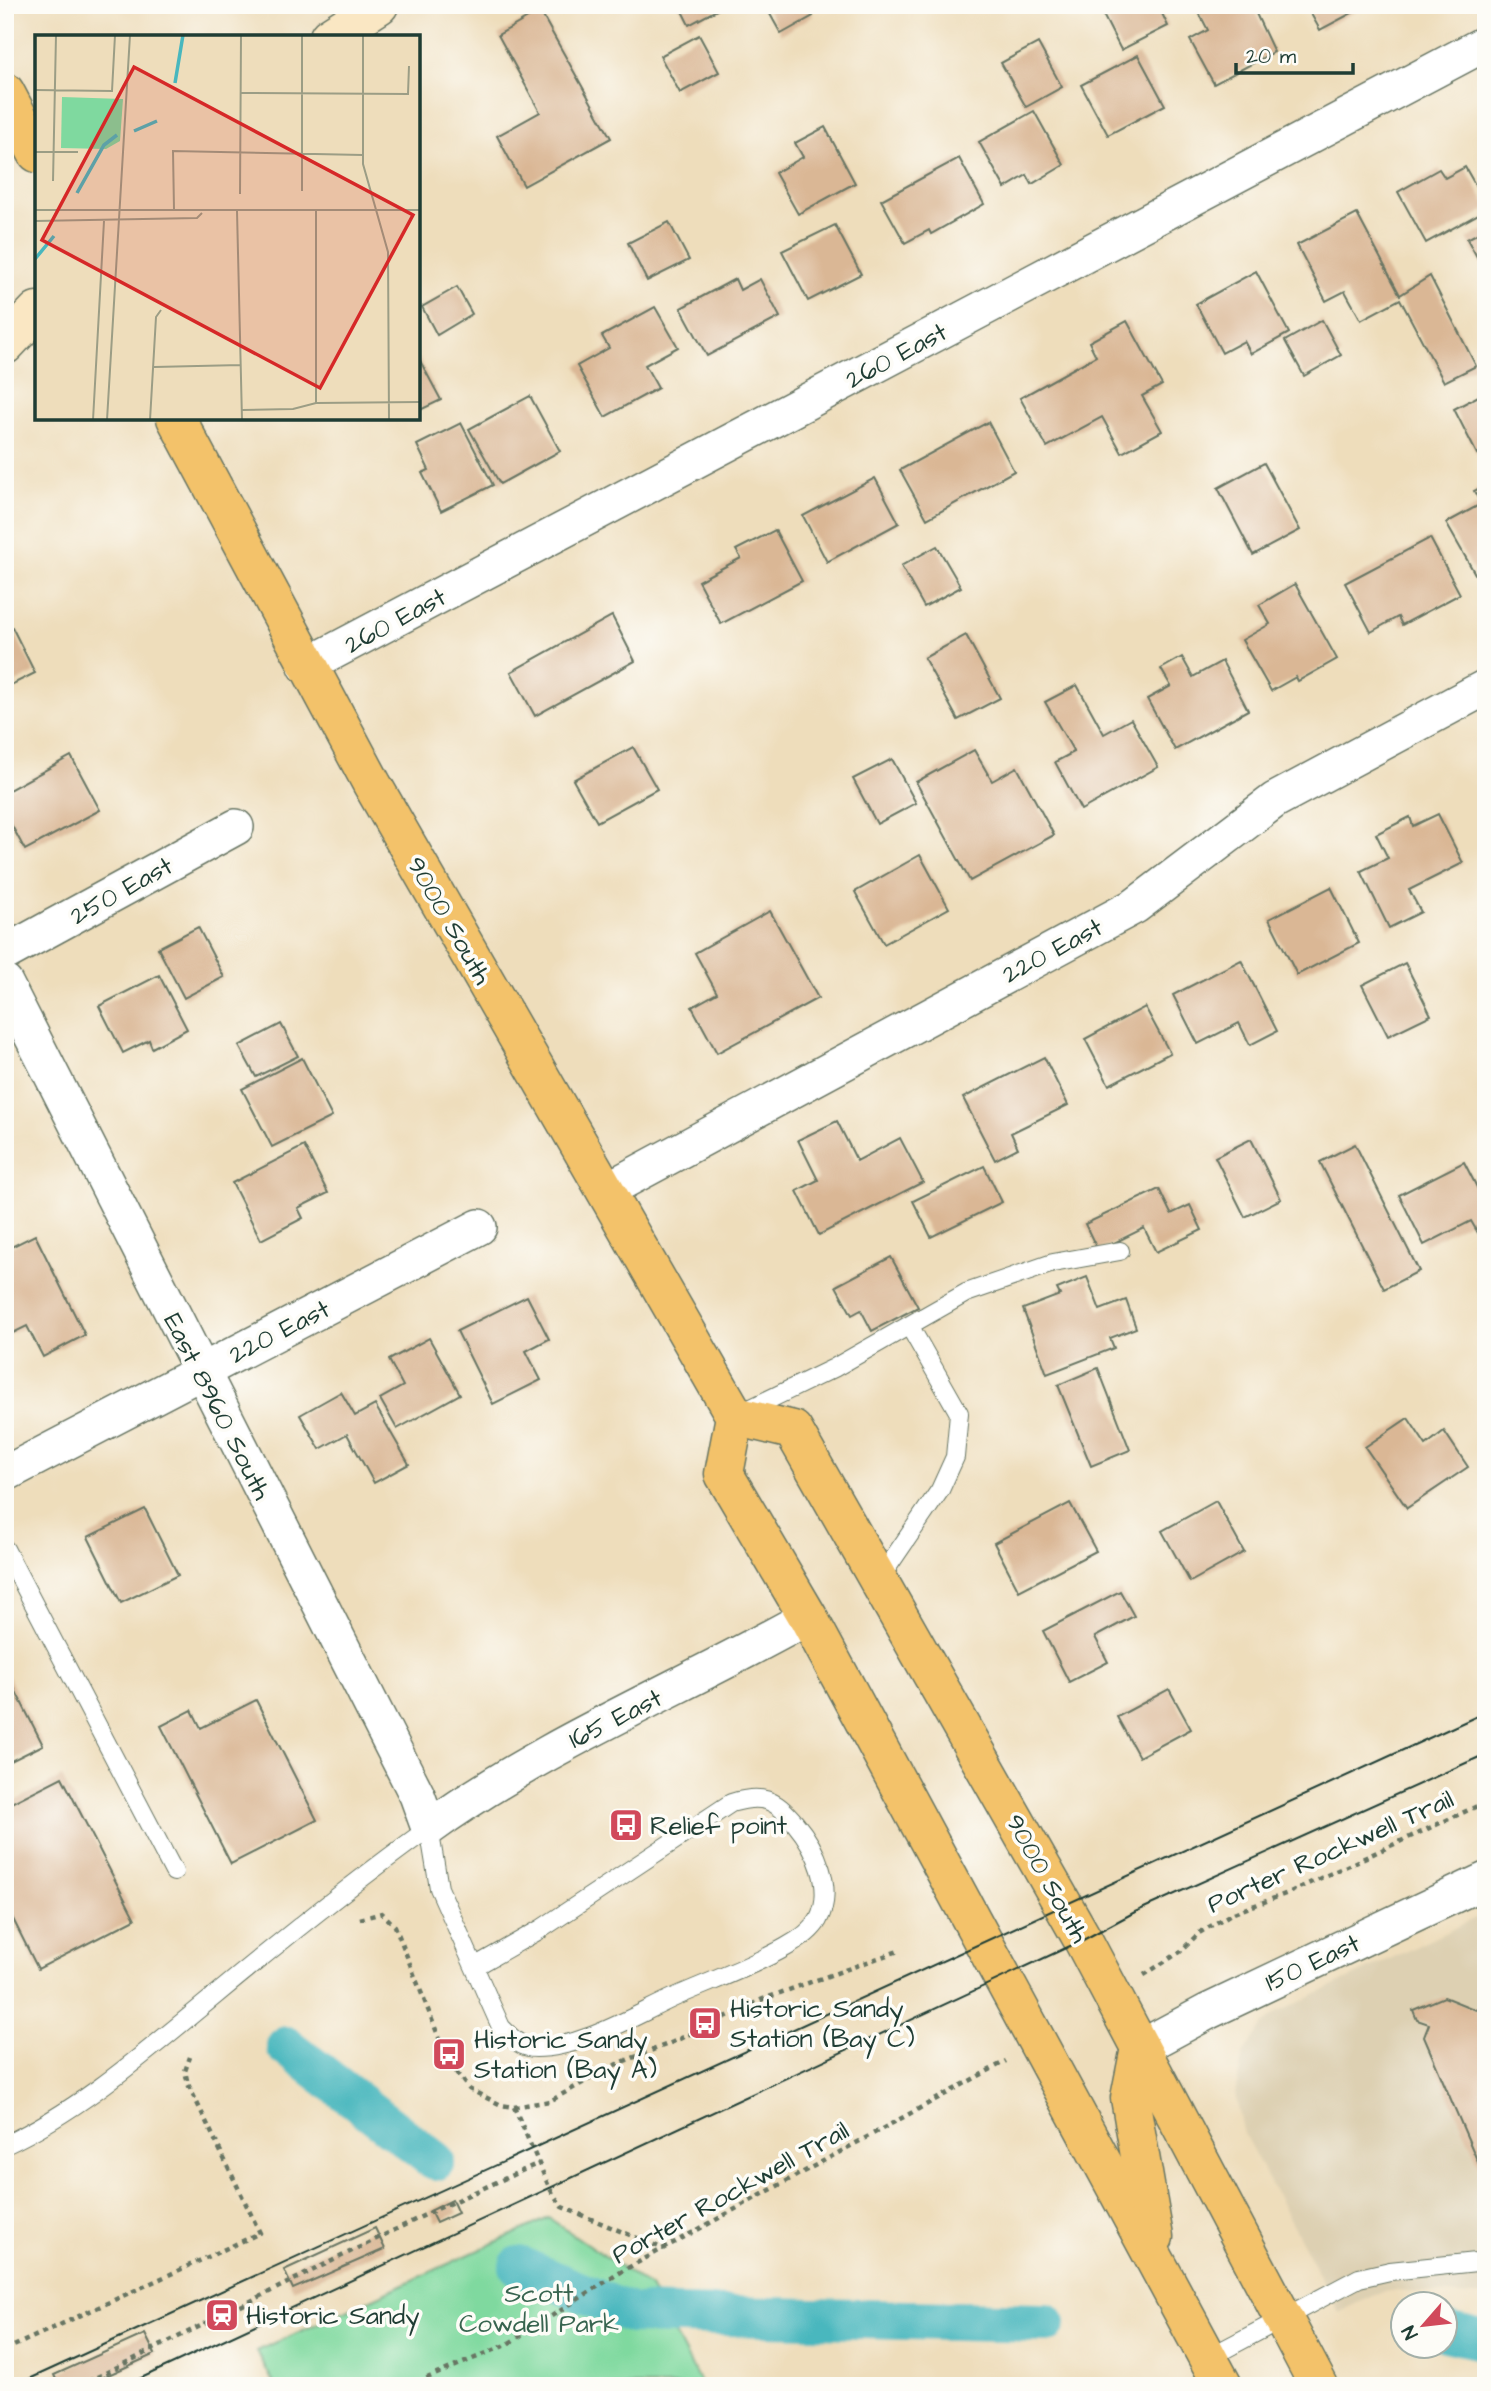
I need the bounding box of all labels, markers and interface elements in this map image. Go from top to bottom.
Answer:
scale bar [1236,32,1353,76]
inset map [35,35,420,420]
text: 20 m [1246,42,1297,71]
street label: 260 East [839,314,954,398]
street label: 260 East [338,579,453,663]
street label: 250 East [64,848,180,934]
street label: 9000 South [398,850,500,991]
street label: 220 East [996,909,1109,992]
street label: 220 East [223,1291,337,1373]
street label: East 8960 South [154,1307,280,1506]
street label: 165 East [562,1680,669,1758]
street label: Porter Rockwell Trail [1202,1781,1459,1922]
bus stop icon: Relief point [607,1806,645,1844]
place label: Relief point [650,1808,788,1844]
street label: 9000 South [997,1808,1097,1950]
street label: 150 East [1259,1925,1366,2001]
place label: Historic Sandy Station (Bay C) [730,1991,915,2059]
bus stop icon: Historic Sandy Station (Bay C) [686,2004,724,2042]
place label: Historic Sandy Station (Bay A) [474,2022,657,2090]
bus stop icon: Historic Sandy Station (Bay A) [430,2035,468,2073]
street label: Porter Rockwell Trail [605,2113,856,2273]
park label: Scott Cowdell Park [459,2276,619,2342]
north arrow [1390,2290,1460,2360]
station icon: Historic Sandy [203,2296,241,2334]
place label: Historic Sandy [246,2298,420,2336]
text: N [1396,2321,1425,2344]

